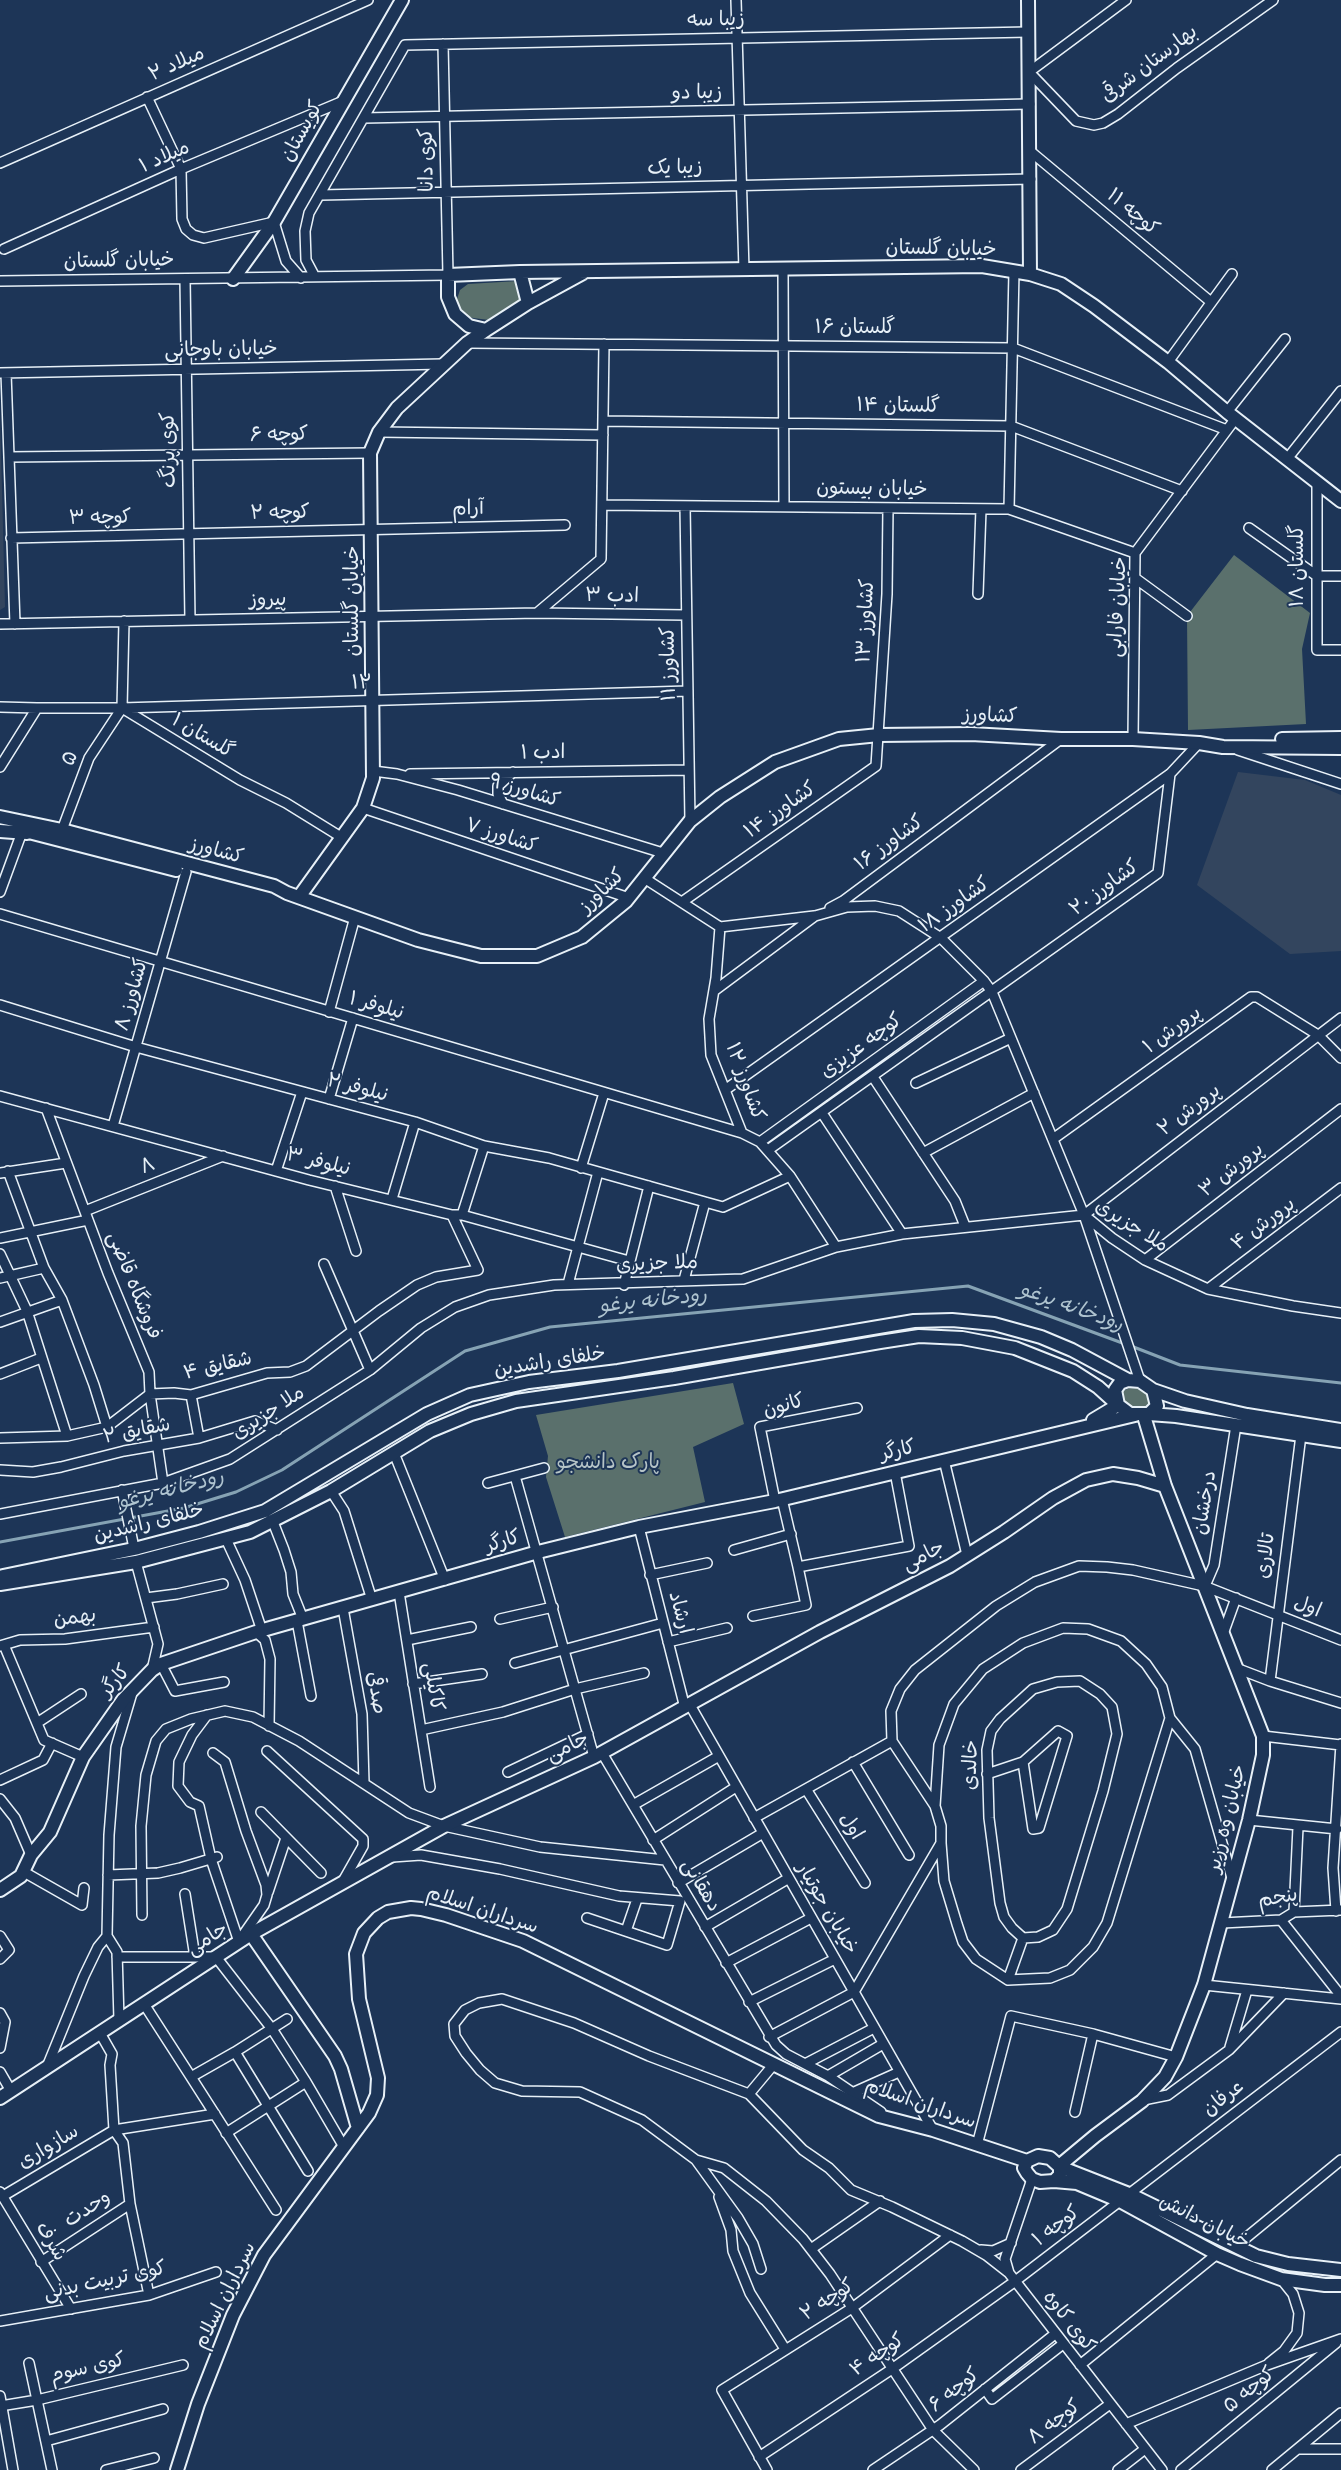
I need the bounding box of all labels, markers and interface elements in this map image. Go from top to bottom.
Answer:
street label: زیبا سه [687,8,745,34]
street label: بهارستان شرقی [1097,21,1203,109]
street label: میلاد ۲ [145,42,209,88]
street label: زیبا دو [672,82,722,106]
street label: کویستان [277,97,329,167]
street label: کوی دانا [415,128,441,192]
street label: میلاد ۱ [136,136,194,180]
street label: زیبا یک [647,157,703,181]
street label: کوچه ۱۱ [1101,184,1163,242]
street label: خیابان گلستان [885,237,997,263]
street label: خیابان گلستان [63,249,175,275]
street label: گلستان ۱۶ [815,317,895,341]
street label: خیابان باوجانی [164,338,278,364]
street label: گلستان ۱۴ [856,394,940,420]
street label: کوی پرنگ [157,412,183,488]
street label: کوچه ۶ [250,423,308,449]
street label: خیابان بیستون [816,477,928,503]
street label: آرام [452,497,484,523]
street label: کوچه ۲ [250,501,310,527]
street label: کوچه ۳ [69,506,131,532]
street label: گلستان ۱۸ [1287,525,1311,607]
street label: خیابان گلستان [342,546,366,656]
street label: خیابان فارابی [1104,556,1134,658]
street label: کشاورز ۱۳ [853,578,881,664]
street label: ادب ۳ [585,585,639,609]
street label: پیروز [249,589,287,613]
street label: کشاورز ۱۱ [657,626,683,702]
street label: ۱۲ [351,672,373,696]
street label: کشاورز [962,704,1018,730]
street label: گلستان ۱ [166,709,238,765]
street label: ادب ۱ [520,742,566,766]
street label: ۵ [57,748,85,770]
street label: کشاورز ۹ [486,770,562,814]
street label: کشاورز ۱۴ [740,777,822,845]
street label: کشاورز ۱۶ [851,811,929,877]
street label: کشاورز ۷ [462,814,540,860]
street label: کشاورز [186,833,246,871]
street label: کشاورز ۲۰ [1065,856,1145,922]
street label: کشاورز [575,864,631,920]
street label: کشاورز ۱۸ [915,873,995,939]
street label: کشاورز ۸ [111,956,155,1034]
street label: نیلوفر ۱ [346,988,406,1026]
street label: پرورش ۱ [1139,1002,1207,1060]
street label: کوچه عزیزی [816,1009,908,1085]
street label: کشاورز ۱۲ [719,1040,769,1124]
street label: نیلوفر ۲ [324,1069,390,1109]
street label: پرورش ۲ [1154,1080,1226,1142]
street label: پرورش ۳ [1195,1138,1269,1204]
street label: نیلوفر ۳ [283,1143,353,1183]
street label: ۸ [137,1153,159,1181]
street label: پرورش ۴ [1227,1193,1301,1257]
street label: ملا جزیری [1090,1195,1172,1259]
street label: فروشگاه قاضی [100,1229,166,1343]
street label: ملا جزیری [616,1252,698,1278]
water label: رودخانه یرغو [1016,1278,1126,1338]
water label: رودخانه یرغو [598,1284,708,1320]
street label: خلفای راشدین [492,1342,608,1384]
street label: شقایق ۴ [181,1347,255,1387]
street label: ملا جزیری [228,1382,310,1446]
street label: کانون [761,1390,807,1424]
street label: شقایق ۲ [101,1414,173,1450]
street label: کارگر [878,1436,918,1468]
park label: پارک دانشجو [556,1452,660,1476]
water label: رودخانه یرغو [115,1466,227,1516]
street label: درخشان [1189,1469,1223,1537]
street label: خلفای راشدین [91,1499,207,1549]
street label: کارگر [482,1526,524,1560]
street label: تالاری [1252,1532,1282,1580]
street label: جامی [899,1536,949,1578]
street label: ارشاد [662,1589,696,1637]
street label: اول [1290,1592,1324,1624]
street label: بهمن [52,1604,98,1634]
street label: کارگر [95,1661,137,1703]
street label: کاکیلی [416,1661,448,1713]
street label: صدقی [360,1670,390,1716]
street label: جامی [543,1727,593,1769]
street label: خالدی [959,1740,985,1790]
street label: خیابان وه رزیر [1203,1763,1253,1875]
street label: اول [833,1809,867,1845]
street label: دهقانی [675,1855,725,1917]
street label: خیابان جوتیار [790,1859,862,1959]
street label: سرداران اسلام [423,1882,541,1940]
street label: پنجم [1256,1884,1300,1914]
street label: جامی [183,1918,233,1962]
street label: سرداران اسلام [861,2075,979,2135]
street label: عرفان [1198,2076,1250,2122]
street label: سازواری [14,2120,84,2176]
street label: وحدت [60,2186,116,2234]
street label: خیابان دانش [1155,2190,1253,2256]
street label: کوچه ۱ [1028,2201,1086,2253]
street label: شرف [29,2218,71,2266]
street label: سرداران اسلام [190,2238,262,2354]
street label: کوی تربیت بدنی [42,2257,168,2307]
street label: کوچه ۲ [796,2275,860,2327]
street label: کوی کاوه [1037,2286,1099,2358]
street label: کوچه ۴ [846,2329,910,2383]
street label: کوی سوم [48,2349,128,2389]
street label: کوچه ۵ [1219,2363,1281,2419]
street label: کوچه ۶ [925,2364,985,2418]
street label: کوچه ۸ [1024,2395,1086,2451]

